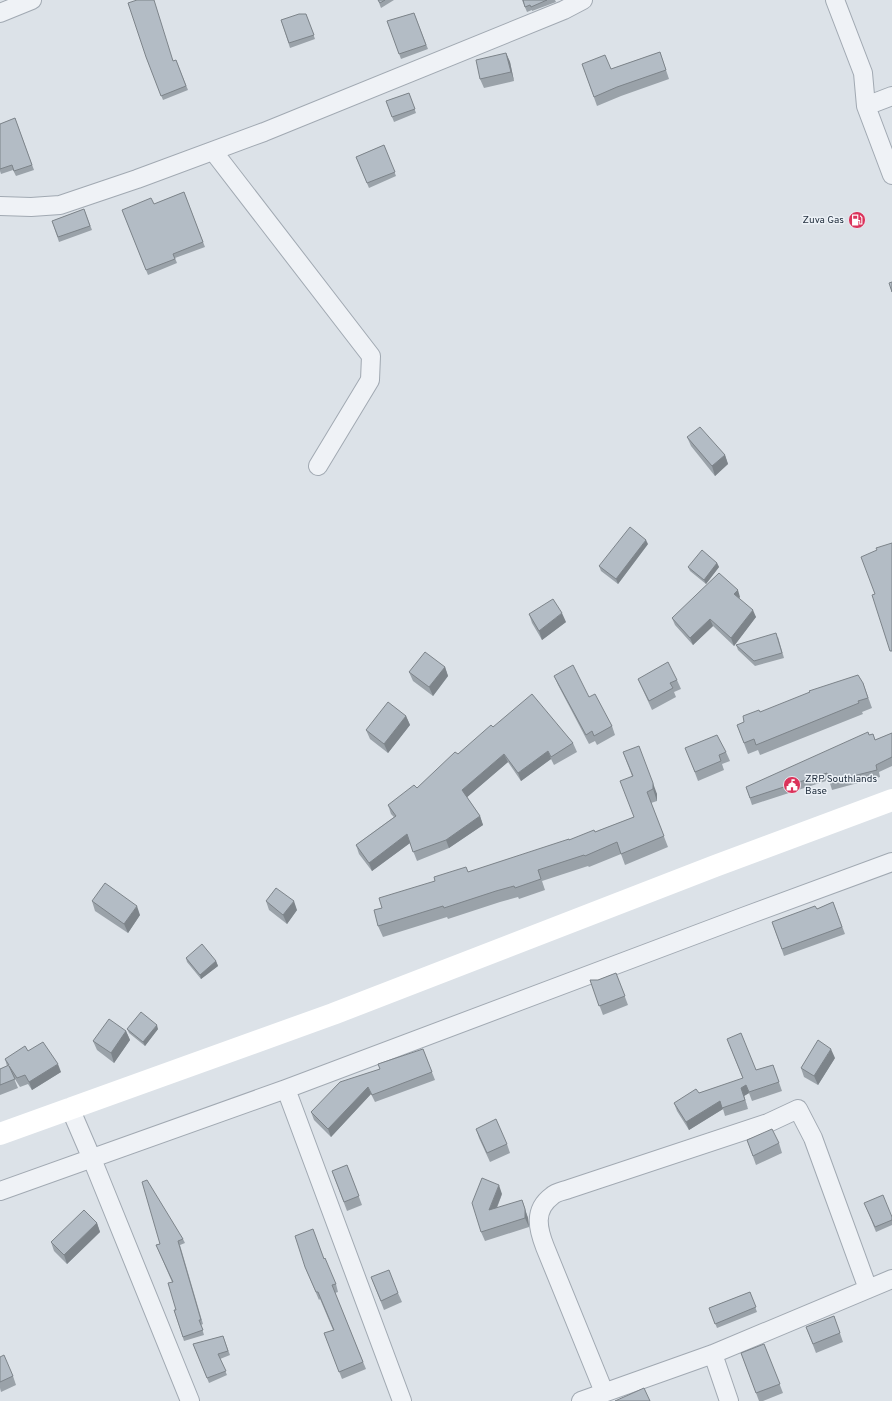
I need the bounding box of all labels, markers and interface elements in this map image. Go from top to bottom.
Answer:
fuel station icon: Zuva Gas [847,210,867,230]
place label: Zuva Gas [802,214,844,227]
place label: ZRP Southlands Base [805,773,877,798]
public building icon: ZRP Southlands Base [782,775,802,795]

